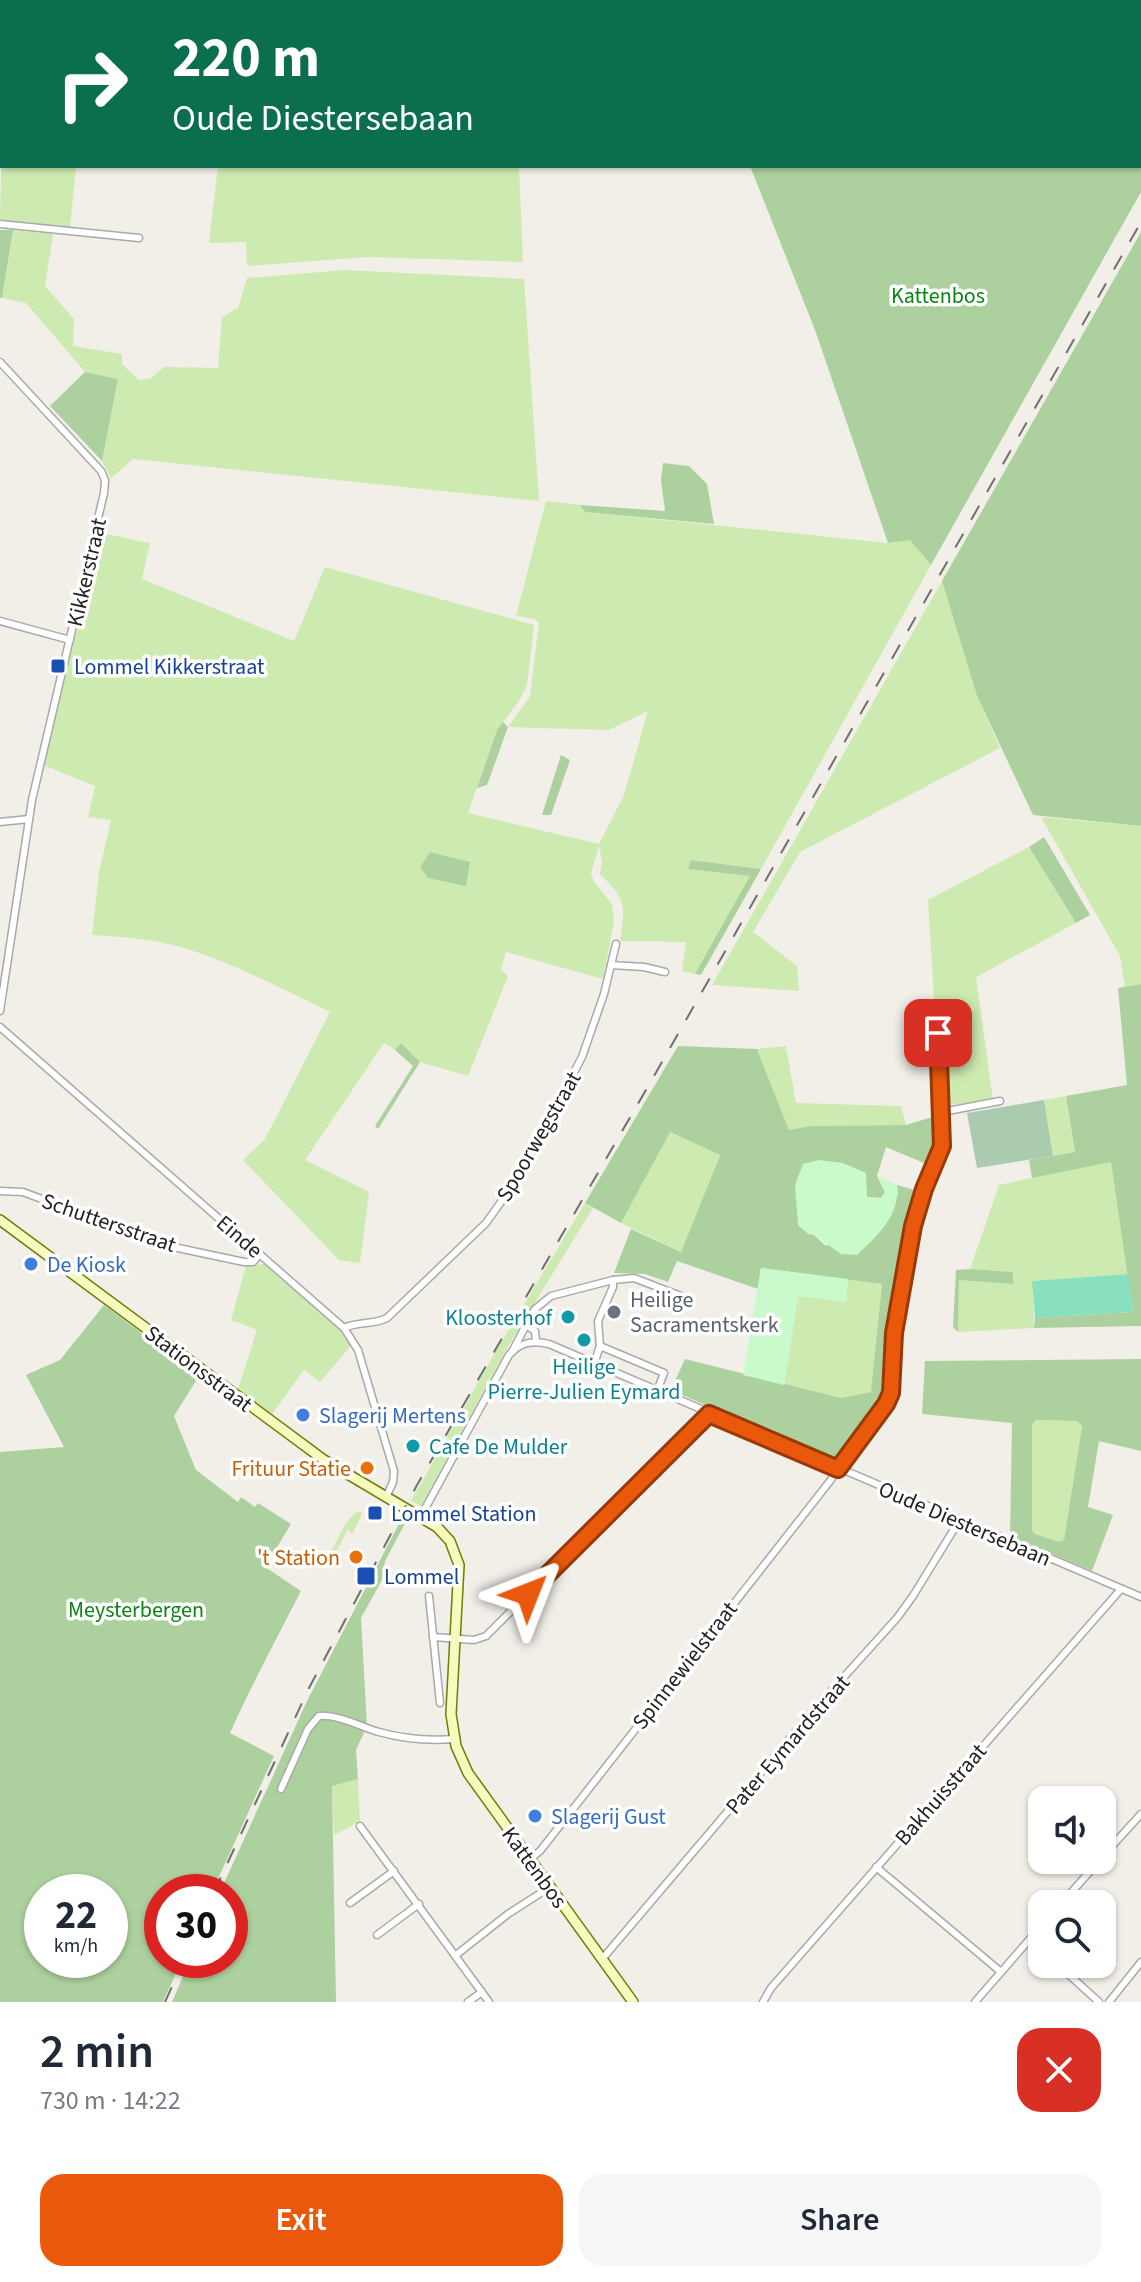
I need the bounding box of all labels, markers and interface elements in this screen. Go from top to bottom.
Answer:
text: 220 m [172,19,320,98]
icon: right [40,32,144,136]
text: Oude Diestersebaan [172,93,474,144]
park label: Kattenbos [891,280,985,312]
street label: Kikkerstraat [59,514,115,630]
place label: Lommel Kikkerstraat [74,651,265,683]
marker: Lommel Kikkerstraat [49,657,67,675]
pin [904,999,972,1067]
icon: arrive [916,1011,960,1055]
street label: Spoorwegstraat [489,1065,590,1208]
street label: Schuttersstraat [37,1185,181,1261]
street label: Einde [209,1208,270,1266]
place label: De Kiosk [47,1249,126,1281]
marker: De Kiosk [22,1255,40,1273]
place label: Heilige Sacramentskerk [630,1284,779,1341]
place label: Kloosterhof [445,1302,554,1334]
marker: Heilige Sacramentskerk [605,1303,623,1321]
marker: Kloosterhof [559,1308,577,1326]
street label: Stationsstraat [138,1318,259,1420]
marker: Heilige Pierre-Julien Eymard [575,1331,593,1349]
place label: Heilige Pierre-Julien Eymard [488,1351,680,1408]
place label: Slagerij Mertens [319,1400,466,1432]
marker: Slagerij Mertens [294,1406,312,1424]
place label: Cafe De Mulder [429,1431,568,1463]
marker: Cafe De Mulder [404,1437,422,1455]
place label: Frituur Statie [231,1453,351,1485]
marker: Frituur Statie [358,1459,376,1477]
street label: Oude Diestersebaan [873,1473,1056,1575]
place label: Lommel Station [391,1498,537,1530]
marker: Lommel Station [366,1504,384,1522]
place label: 't Station [257,1542,340,1574]
marker: 't Station [347,1548,365,1566]
position arrow [486,1552,570,1636]
place label: Lommel [384,1561,459,1593]
marker: Lommel [355,1565,377,1587]
park label: Meysterbergen [68,1594,204,1626]
street label: Spinnewielstraat [625,1594,745,1736]
street label: Pater Eymardstraat [718,1667,858,1821]
street label: Bakhuisstraat [887,1736,995,1853]
map controls [1028,1786,1116,1978]
button: sound [1028,1786,1116,1874]
place label: Slagerij Gust [551,1801,666,1833]
marker: Slagerij Gust [526,1807,544,1825]
street label: Kattenbos [494,1820,575,1915]
speed limit sign: 30 [144,1874,248,1978]
text: 22 [55,1887,97,1944]
button: search [1028,1890,1116,1978]
text: km/h [54,1932,98,1960]
text: 2 min [40,2018,154,2086]
button: close [1017,2028,1101,2112]
text: 730 m · 14:22 [40,2082,181,2119]
button: Exit [40,2174,563,2266]
button: Share [579,2174,1101,2266]

